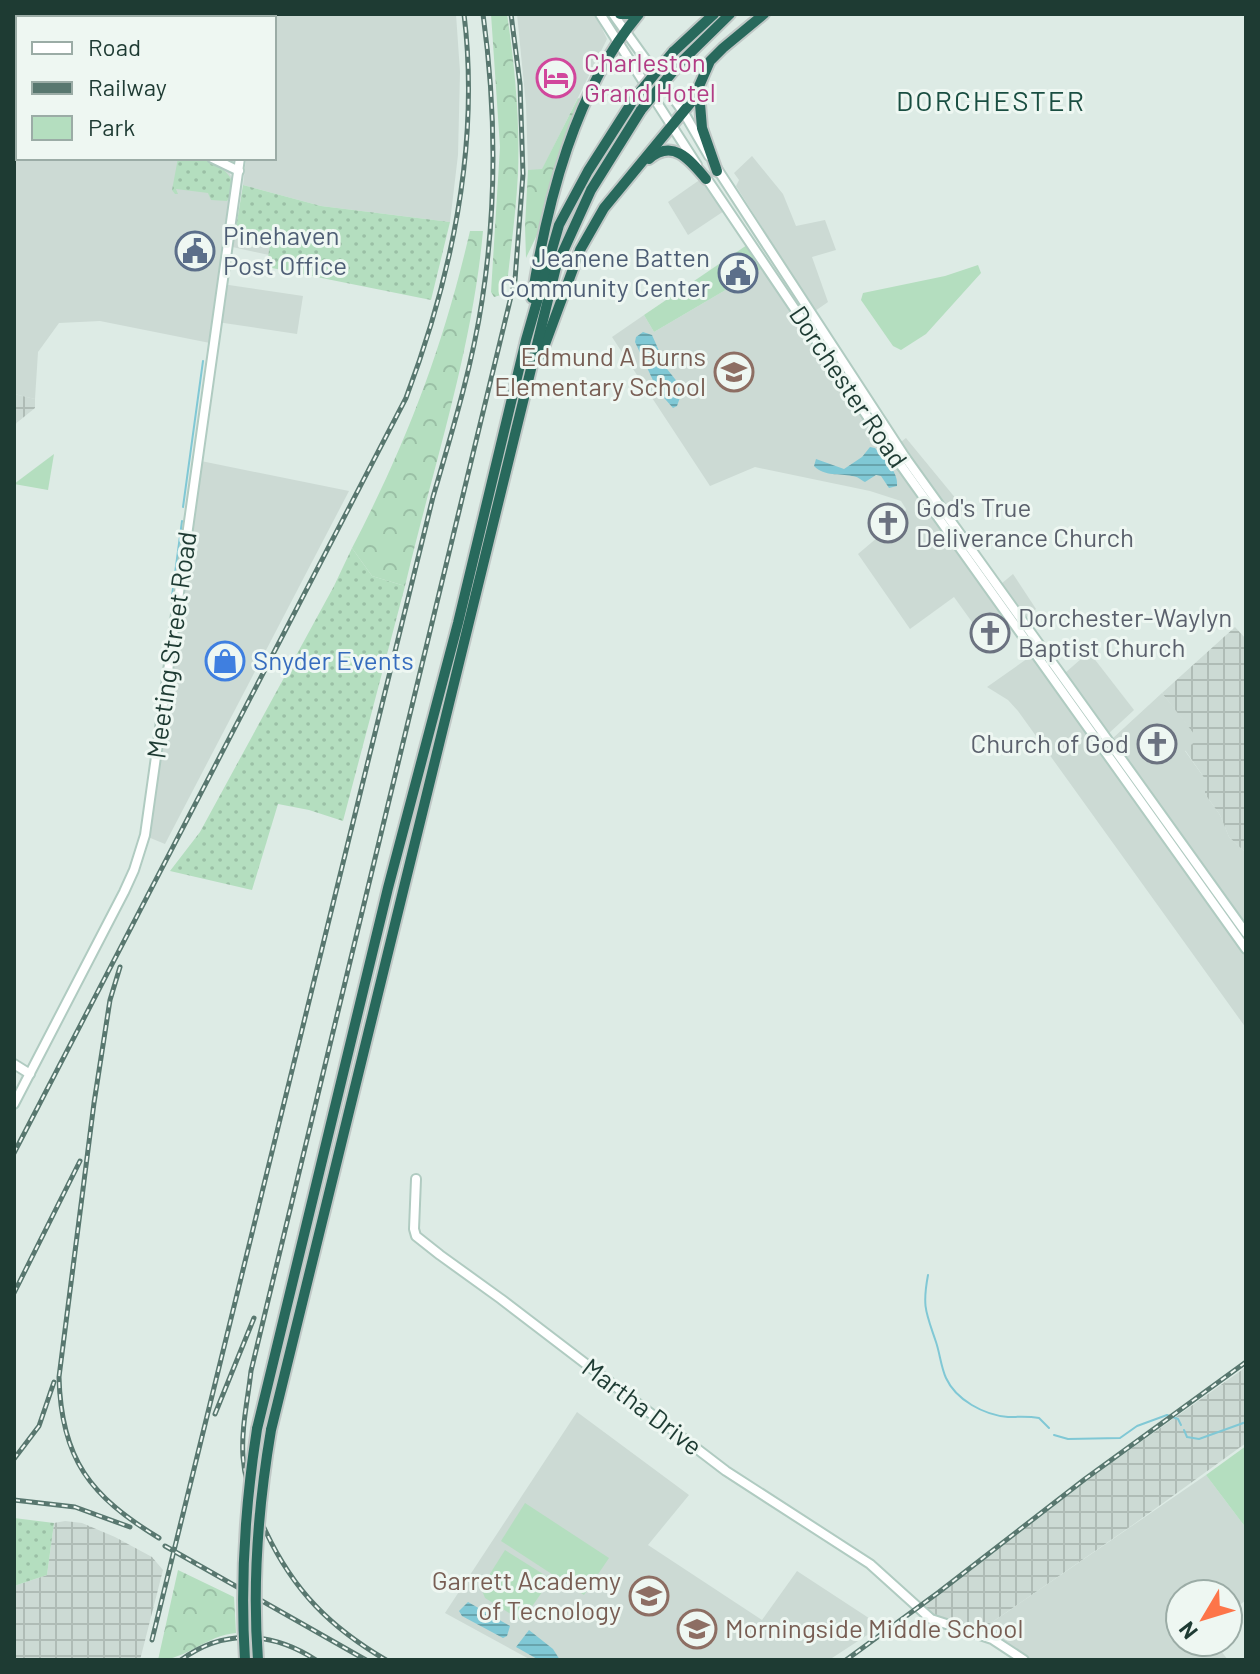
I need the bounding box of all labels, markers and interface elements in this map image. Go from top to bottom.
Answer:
legend [16,16,276,160]
text: Road [88,32,141,61]
place label: Charleston Grand Hotel [584,46,716,107]
hotel icon: Charleston Grand Hotel [535,57,577,99]
text: Railway [88,72,167,101]
district label: DORCHESTER [896,83,1086,117]
text: Park [88,112,135,141]
place label: Pinehaven Post Office [223,219,347,280]
public building icon: Pinehaven Post Office [174,230,216,272]
place label: Jeanene Batten Community Center [500,241,711,302]
public building icon: Jeanene Batten Community Center [717,252,759,294]
street label: Dorchester Road [784,300,915,473]
place label: Edmund A Burns Elementary School [494,340,706,401]
school or university icon: Edmund A Burns Elementary School [713,351,755,393]
place label: God's True Deliverance Church [916,491,1134,552]
church icon: God's True Deliverance Church [867,502,909,544]
street label: Meeting Street Road [139,529,202,760]
place label: Dorchester-Waylyn Baptist Church [1018,601,1232,662]
church icon: Dorchester-Waylyn Baptist Church [969,612,1011,654]
shop icon: Snyder Events [204,640,246,682]
place label: Snyder Events [253,644,414,675]
church icon: Church of God [1136,723,1178,765]
place label: Church of God [970,727,1129,758]
street label: Martha Drive [577,1351,709,1461]
place label: Garrett Academy of Tecnology [432,1564,621,1625]
school or university icon: Garrett Academy of Tecnology [628,1575,670,1617]
north arrow [1164,1578,1244,1658]
school or university icon: Morningside Middle School [676,1608,718,1650]
place label: Morningside Middle School [725,1612,1024,1643]
text: N [1173,1617,1202,1645]

